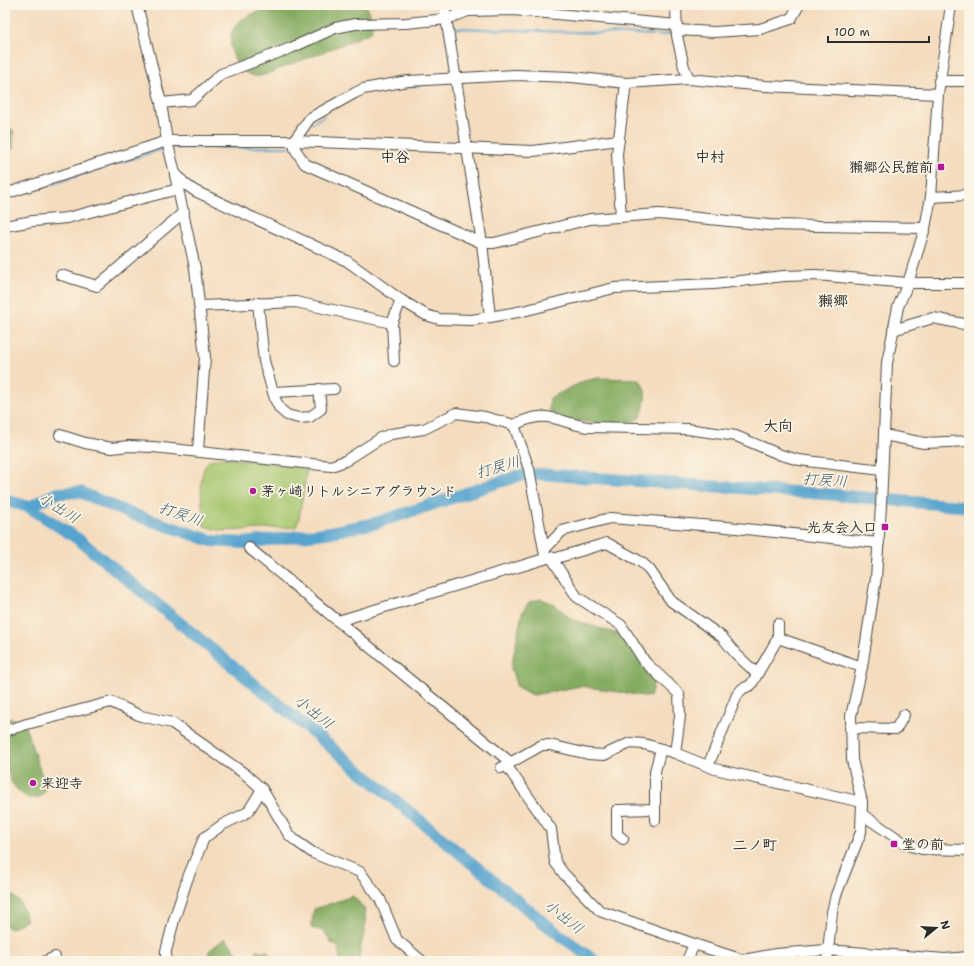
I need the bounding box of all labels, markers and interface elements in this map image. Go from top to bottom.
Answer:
scale bar [828,18,929,44]
text: 100 m [834,24,870,40]
district label: 中谷 [380,147,410,167]
district label: 中村 [695,147,725,167]
place label: 獺郷公民館前 [849,158,933,176]
marker: 獺郷公民館前 [936,162,946,172]
district label: 獺郷 [818,291,848,311]
district label: 大向 [763,416,793,436]
water label: 打戻川 [474,451,522,483]
water label: 打戻川 [802,468,848,492]
place label: 茅ヶ崎リトルシニアグラウンド [261,482,456,500]
marker: 茅ヶ崎リトルシニアグラウンド [248,486,258,496]
water label: 小出川 [35,488,83,528]
water label: 打戻川 [156,497,206,531]
place label: 光友会入口 [807,518,877,536]
marker: 光友会入口 [880,522,890,532]
water label: 小出川 [290,690,338,734]
place label: 来迎寺 [41,774,83,792]
marker: 来迎寺 [28,778,38,788]
district label: 二ノ町 [732,835,778,855]
place label: 堂の前 [902,835,944,853]
marker: 堂の前 [889,839,899,849]
water label: 小出川 [540,895,588,939]
north arrow [916,908,956,948]
text: N [937,919,954,932]

